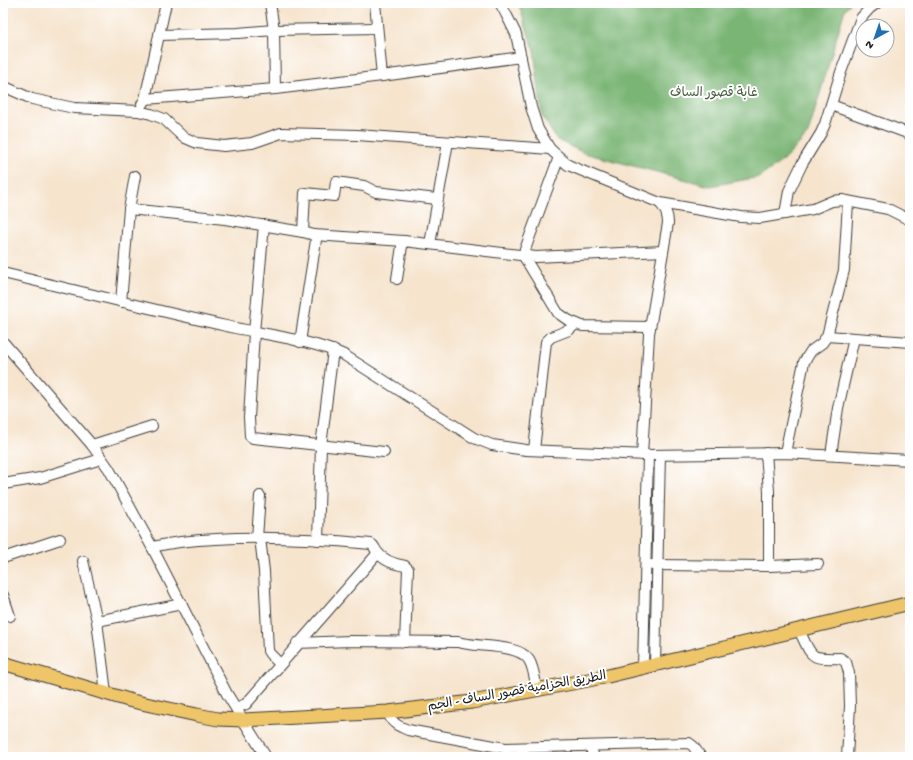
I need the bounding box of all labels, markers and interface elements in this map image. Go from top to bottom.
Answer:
north arrow [855,18,895,58]
text: N [863,37,876,51]
park label: غابة قصور الساف [670,86,758,101]
street label: الطريق الحزامية قصور الساف - الجم [426,669,608,716]

